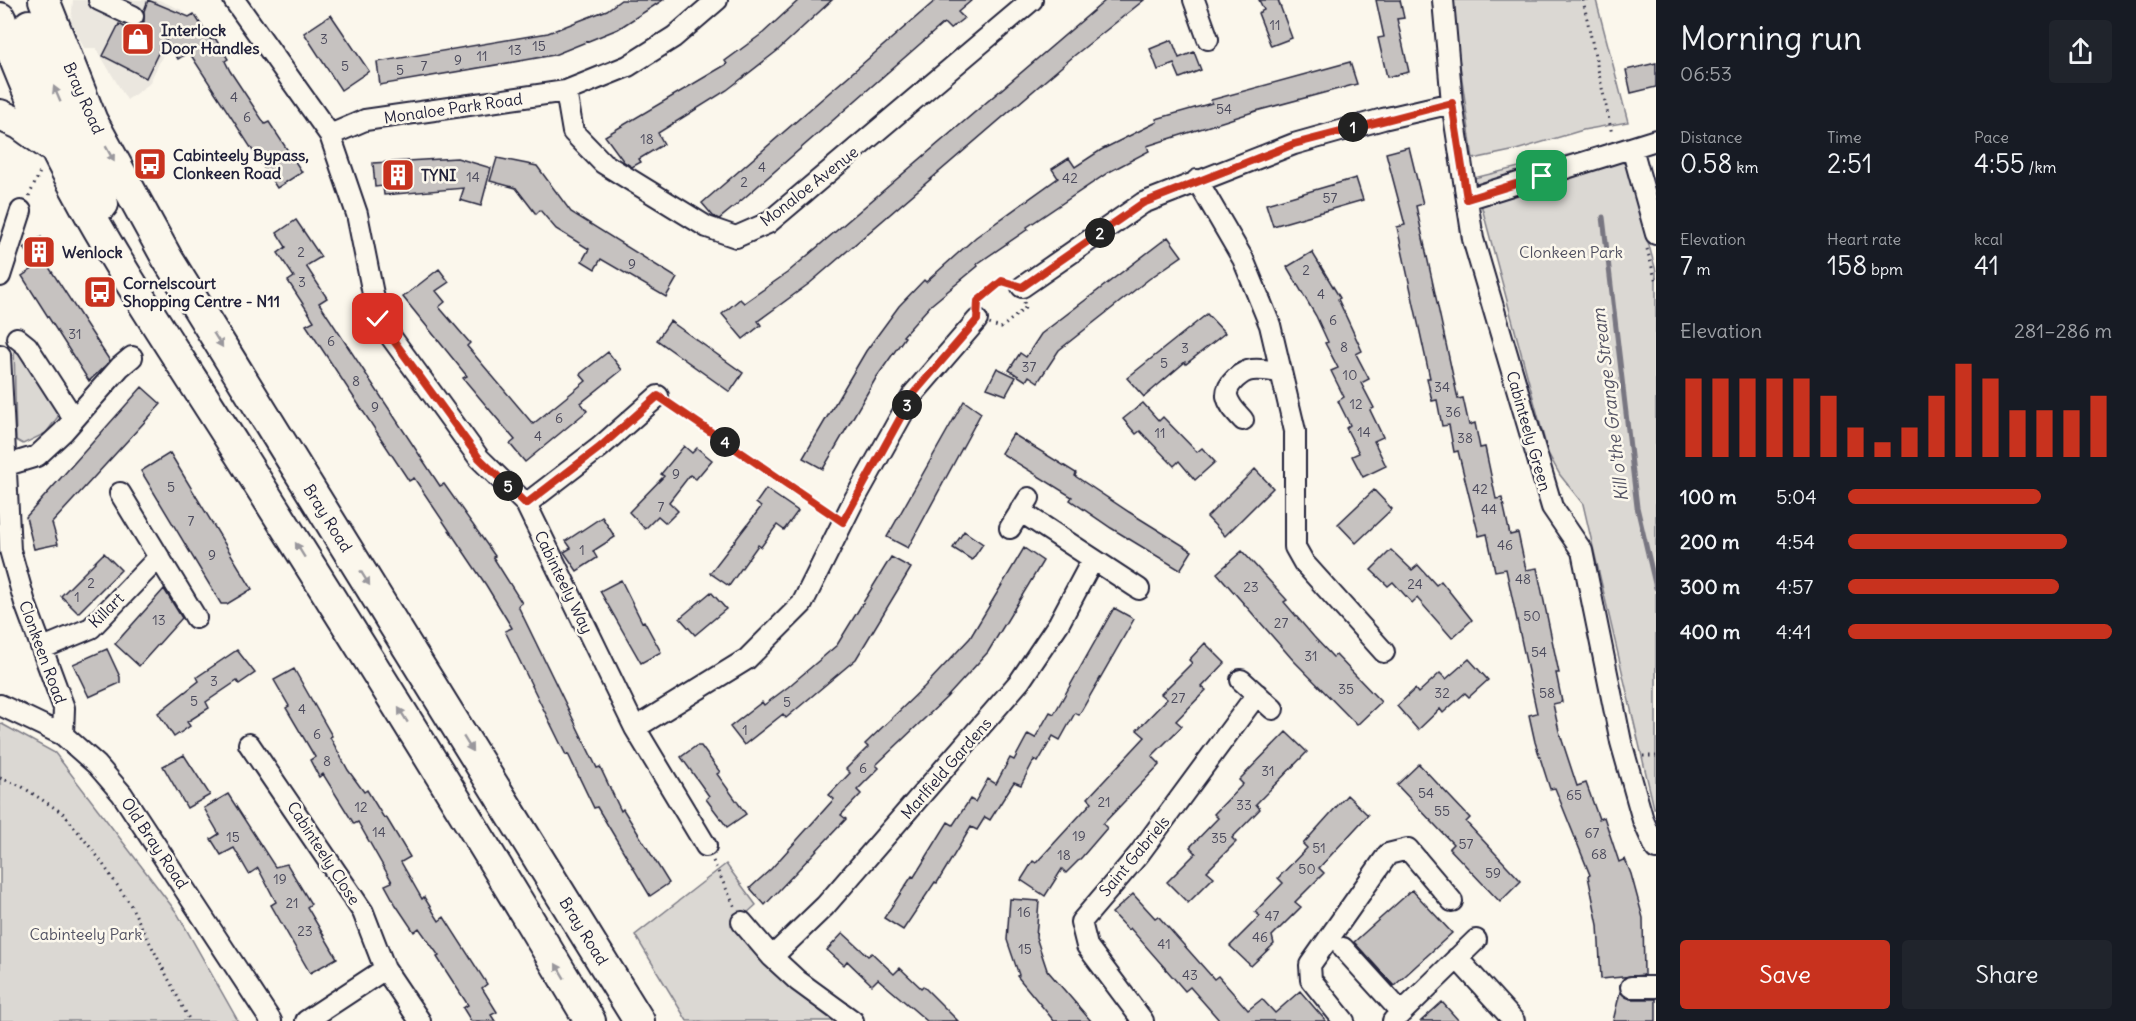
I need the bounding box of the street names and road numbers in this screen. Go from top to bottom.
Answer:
street label: Bray Road [59,59,109,137]
street label: Monaloe Park Road [382,88,524,128]
street label: Monaloe Avenue [756,142,862,230]
street label: Cabinteely Green [1502,369,1556,493]
street label: Bray Road [299,480,357,556]
street label: Cabinteely Way [530,527,598,637]
street label: Killart [84,588,128,632]
street label: Clonkeen Road [15,598,71,706]
street label: Marlfield Gardens [897,713,995,823]
street label: Old Bray Road [117,794,193,892]
street label: Cabinteely Close [283,798,365,908]
street label: Saint Gabriels [1095,812,1173,900]
street label: Bray Road [555,893,613,969]

